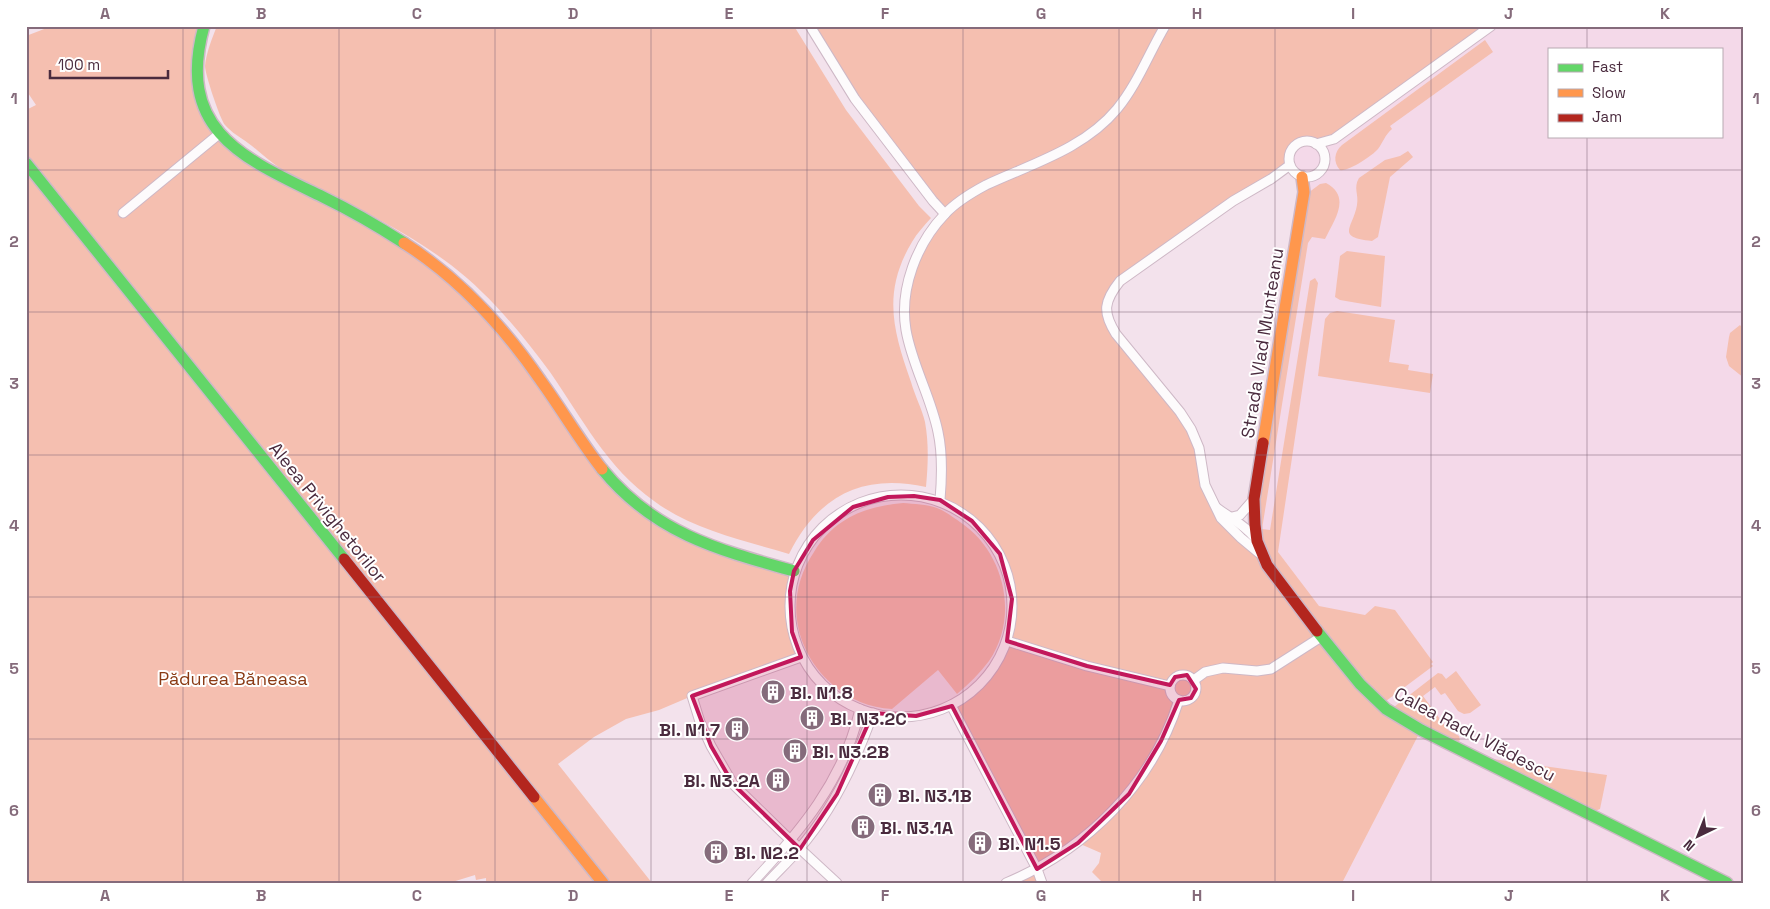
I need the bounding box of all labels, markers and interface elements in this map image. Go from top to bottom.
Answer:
text: A [100,3,110,24]
text: B [256,3,266,24]
text: C [412,3,422,24]
text: D [568,3,578,24]
text: E [725,3,734,24]
text: F [881,3,890,24]
text: G [1036,3,1046,24]
text: H [1192,3,1202,24]
text: I [1351,3,1355,24]
text: J [1504,3,1514,24]
text: K [1660,3,1670,24]
scale bar [50,48,168,80]
legend [1548,48,1722,138]
text: 100 m [58,55,100,74]
text: Fast [1592,57,1623,76]
text: Slow [1592,83,1626,102]
text: 1 [10,88,18,109]
text: 1 [1752,88,1760,109]
text: Jam [1592,107,1622,126]
text: 2 [9,231,19,252]
text: 2 [1751,231,1761,252]
street label: Strada Vlad Munteanu [1236,246,1288,440]
text: 3 [9,373,19,394]
text: 3 [1751,373,1761,394]
street label: Aleea Privighetorilor [264,437,392,587]
text: 4 [9,515,19,536]
text: 4 [1751,515,1761,536]
text: 5 [9,658,19,679]
text: 5 [1751,658,1761,679]
park label: Pădurea Băneasa [158,667,308,690]
building icon: Bl. N1.8 [760,679,786,705]
place label: Bl. N1.8 [790,681,853,704]
street label: Calea Radu Vlădescu [1390,682,1560,786]
building icon: Bl. N3.2C [799,705,825,731]
place label: Bl. N3.2C [830,707,907,730]
building icon: Bl. N1.7 [724,716,750,742]
place label: Bl. N1.7 [659,718,720,741]
building icon: Bl. N3.2B [782,738,808,764]
place label: Bl. N3.2B [812,740,889,763]
building icon: Bl. N3.2A [765,767,791,793]
place label: Bl. N3.2A [683,769,761,792]
building icon: Bl. N3.1B [867,782,893,808]
place label: Bl. N3.1B [898,784,972,807]
text: 6 [9,800,19,821]
text: 6 [1751,800,1761,821]
north arrow [1672,812,1722,862]
building icon: Bl. N3.1A [850,814,876,840]
place label: Bl. N3.1A [880,816,954,839]
building icon: Bl. N1.5 [967,830,993,856]
place label: Bl. N1.5 [998,832,1061,855]
text: N [1680,836,1699,855]
building icon: Bl. N2.2 [703,839,729,865]
place label: Bl. N2.2 [734,841,799,864]
text: A [100,885,110,906]
text: B [256,885,266,906]
text: C [412,885,422,906]
text: D [568,885,578,906]
text: E [725,885,734,906]
text: F [881,885,890,906]
text: G [1036,885,1046,906]
text: H [1192,885,1202,906]
text: I [1351,885,1355,906]
text: J [1504,885,1514,906]
text: K [1660,885,1670,906]

